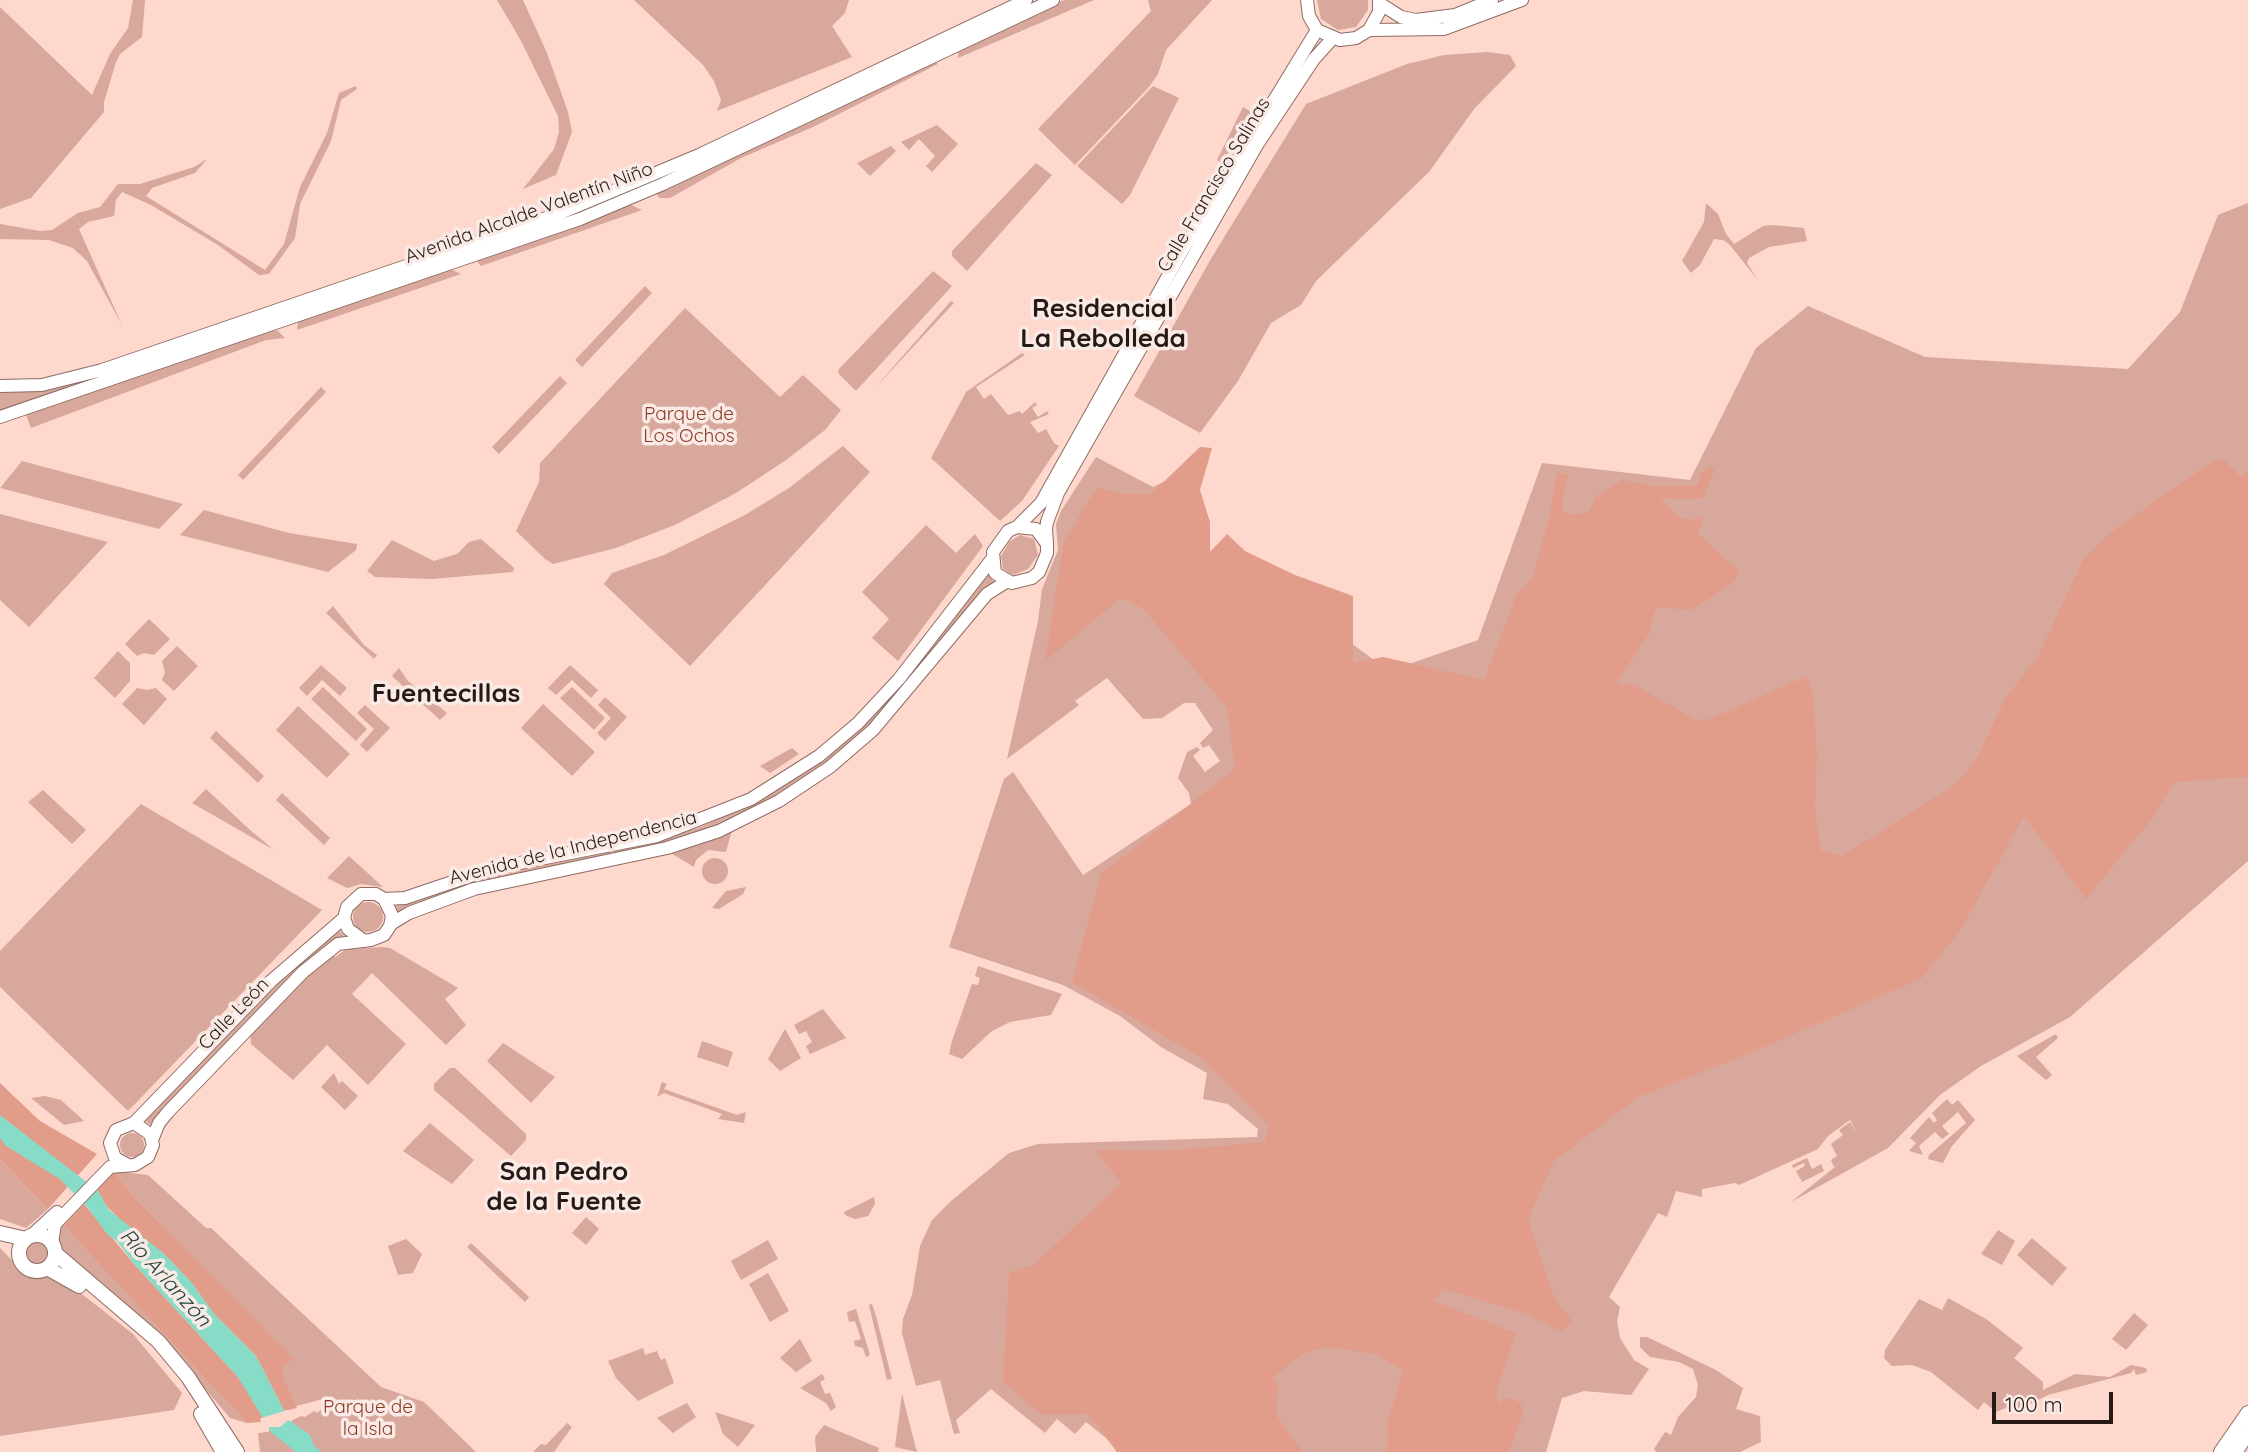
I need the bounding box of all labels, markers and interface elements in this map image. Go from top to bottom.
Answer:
street label: Calle Francisco Salinas [1153,93,1275,277]
street label: Avenida Alcalde Valentín Niño [402,157,656,269]
district label: Residencial La Rebolleda [1020,293,1186,354]
park label: Parque de Los Ochos [643,403,735,447]
district label: Fuentecillas [372,678,520,710]
street label: Avenida de la Independencia [447,806,699,890]
street label: Calle León [194,973,274,1055]
district label: San Pedro de la Fuente [486,1156,642,1218]
water label: Río Arlanzón [114,1224,216,1332]
scale bar [1996,1378,2117,1422]
text: 100 m [2005,1391,2063,1417]
park label: Parque de la Isla [323,1396,413,1440]

